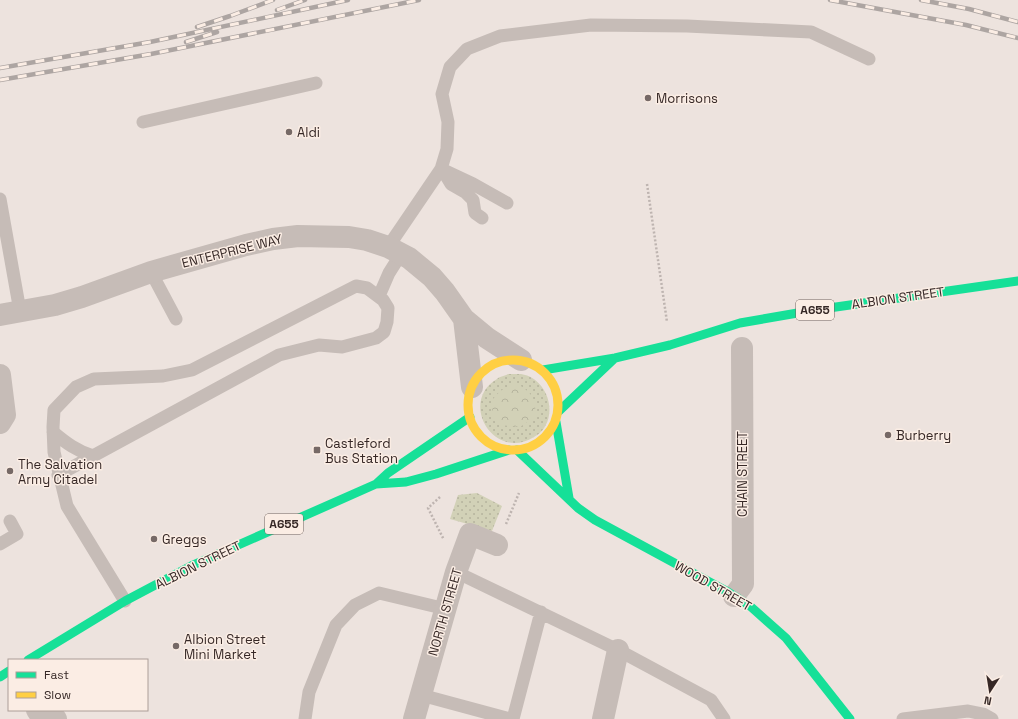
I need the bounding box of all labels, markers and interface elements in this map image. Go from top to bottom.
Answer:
place label: Morrisons [656,90,718,107]
marker: Morrisons [643,93,653,103]
place label: Aldi [297,124,320,141]
marker: Aldi [284,127,294,137]
street label: ENTERPRISE WAY [180,230,284,272]
street label: ALBION STREET [851,283,946,313]
road number: A655 [796,300,834,320]
place label: Burberry [896,427,951,444]
marker: Burberry [883,430,893,440]
street label: CHAIN STREET [734,431,751,517]
place label: Castleford Bus Station [325,435,398,467]
marker: Castleford Bus Station [312,445,322,455]
place label: The Salvation Army Citadel [18,456,102,488]
marker: The Salvation Army Citadel [5,466,15,476]
road number: A655 [265,514,303,534]
place label: Greggs [162,531,207,548]
marker: Greggs [149,534,159,544]
street label: ALBION STREET [152,537,244,593]
street label: WOOD STREET [672,557,755,615]
street label: NORTH STREET [424,566,466,658]
place label: Albion Street Mini Market [184,631,266,663]
marker: Albion Street Mini Market [171,641,181,651]
legend [8,659,148,711]
text: Fast [44,667,69,683]
north arrow [970,671,1010,711]
text: Slow [44,687,71,703]
text: N [983,693,993,708]

